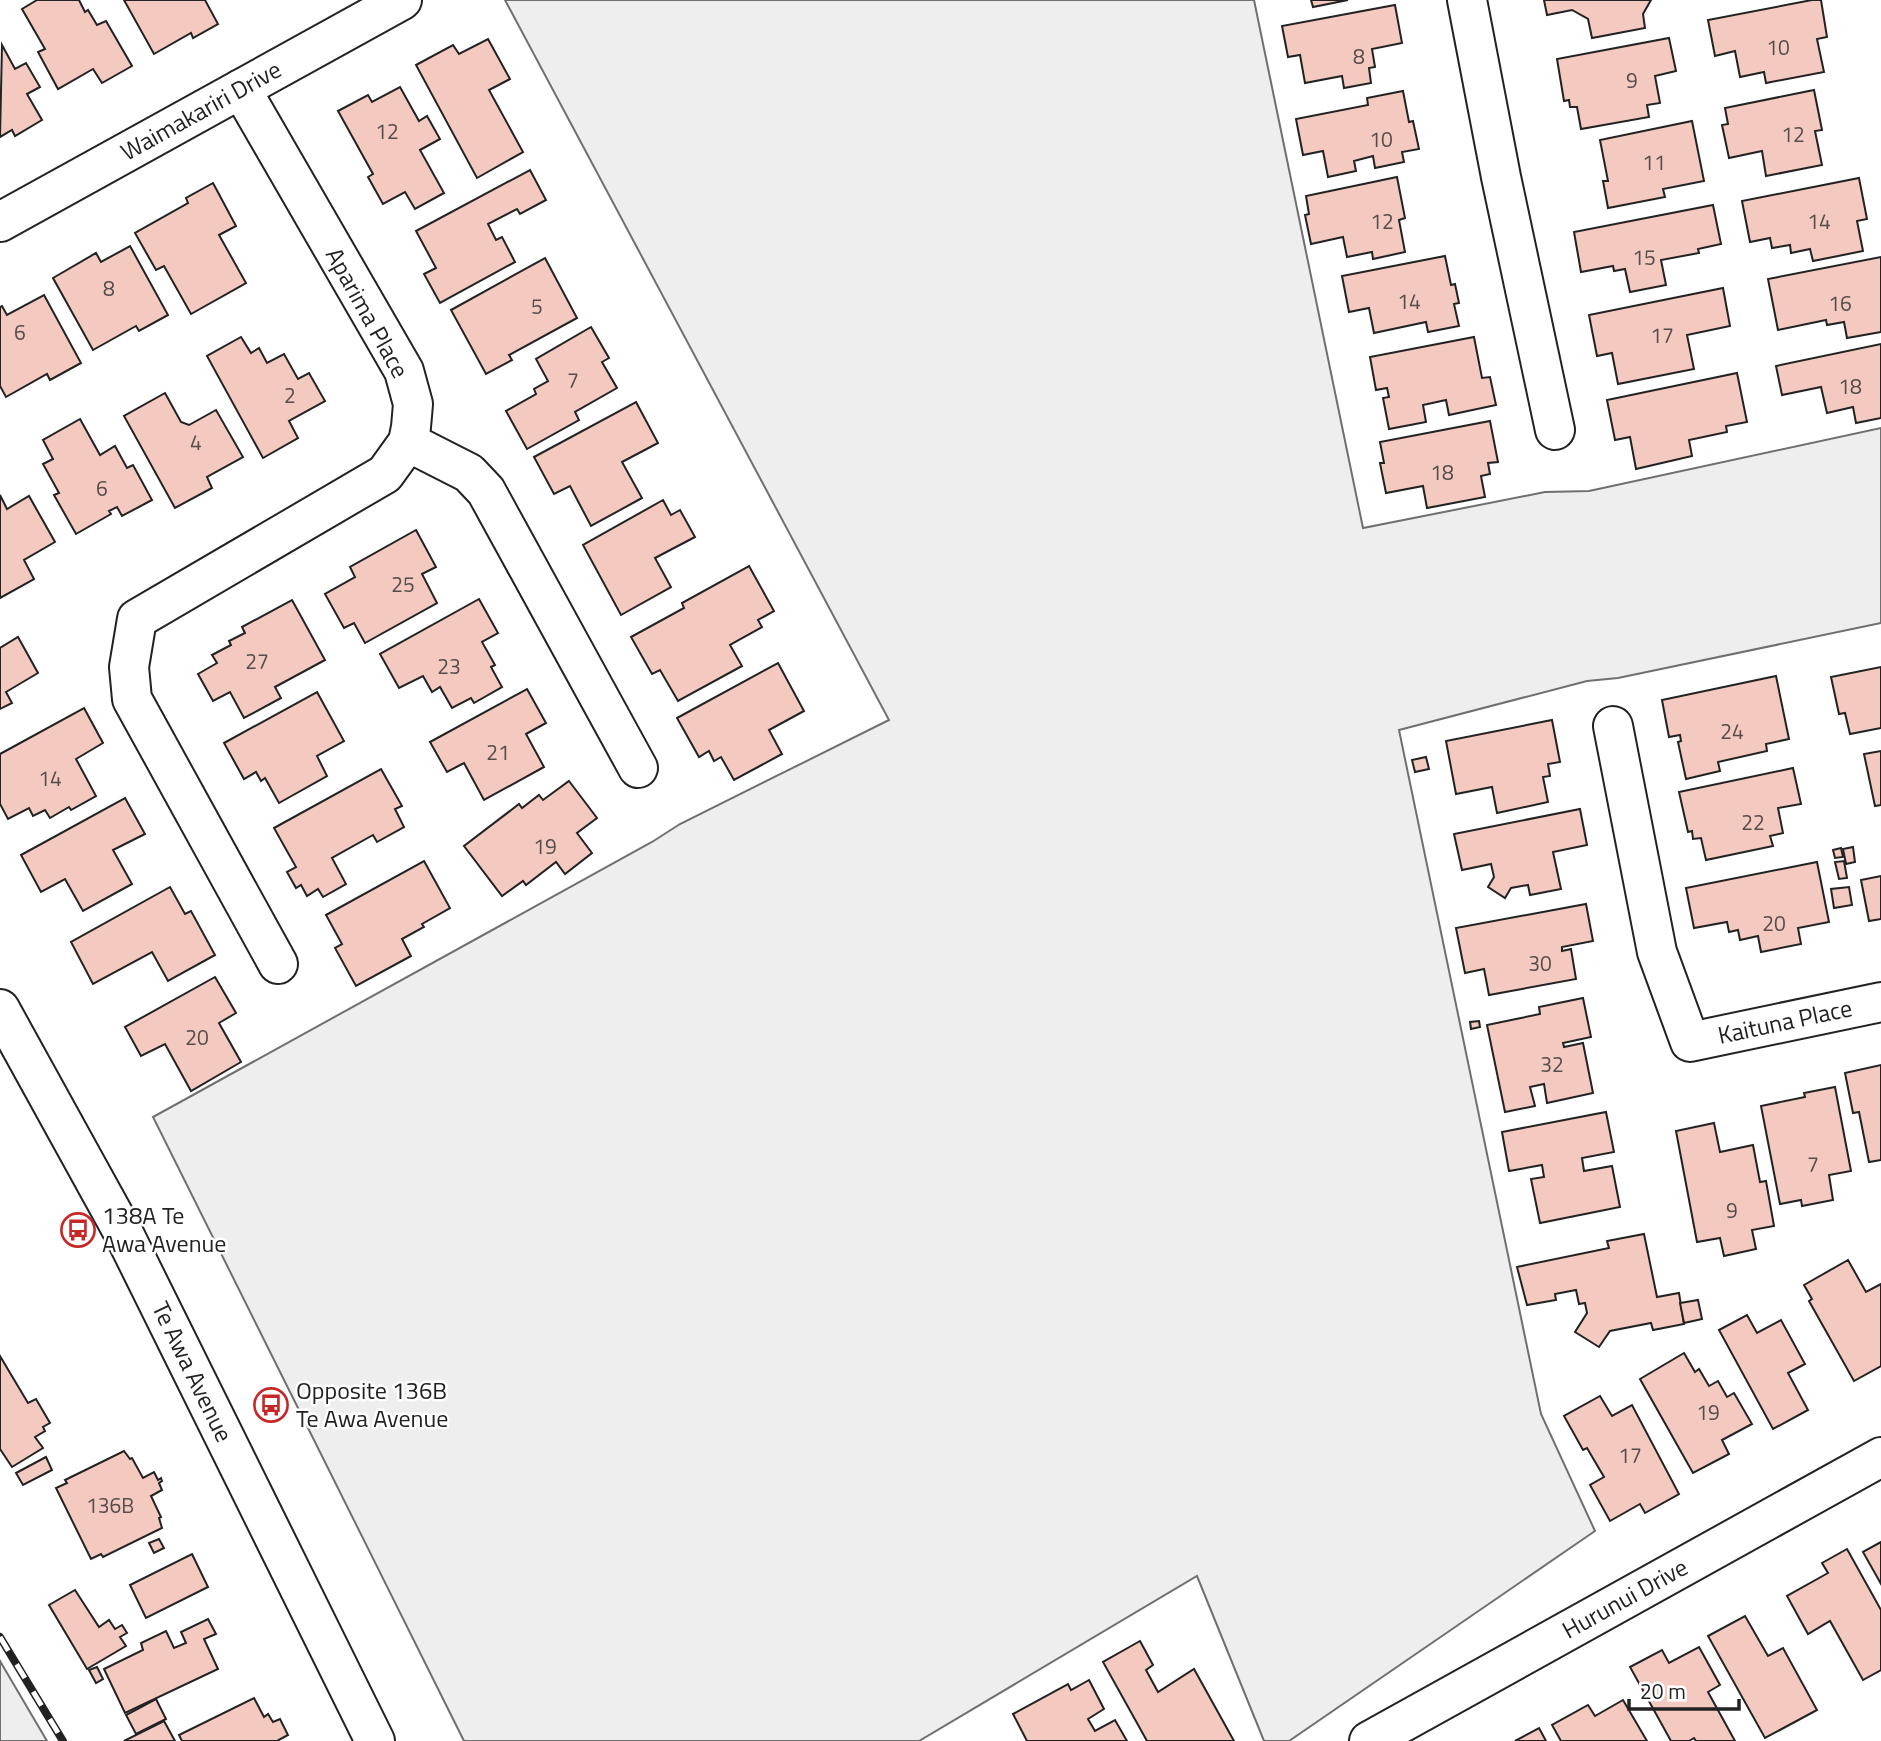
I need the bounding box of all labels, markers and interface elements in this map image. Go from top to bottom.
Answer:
house number: 10 [1766,31,1790,63]
house number: 8 [1353,40,1365,72]
street label: Waimakariri Drive [114,51,287,169]
house number: 9 [1626,64,1638,96]
house number: 12 [375,115,399,147]
house number: 12 [1781,118,1805,150]
house number: 10 [1369,123,1393,155]
house number: 11 [1642,146,1666,178]
house number: 12 [1370,205,1394,237]
house number: 14 [1807,205,1831,237]
street label: Aparima Place [317,241,419,384]
house number: 15 [1632,241,1656,273]
house number: 8 [103,272,115,304]
house number: 14 [1397,285,1421,317]
house number: 16 [1828,287,1852,319]
house number: 5 [531,290,543,322]
house number: 6 [14,316,26,348]
house number: 17 [1650,319,1674,351]
house number: 7 [567,364,579,396]
house number: 18 [1838,370,1862,402]
house number: 2 [284,379,296,411]
house number: 4 [190,426,202,458]
house number: 18 [1430,456,1454,488]
house number: 6 [96,472,108,504]
house number: 25 [391,568,415,600]
house number: 27 [245,645,269,677]
house number: 23 [437,650,461,682]
house number: 24 [1720,715,1744,747]
house number: 21 [486,736,510,768]
house number: 14 [38,762,62,794]
house number: 22 [1741,806,1765,838]
house number: 19 [533,830,557,862]
house number: 20 [1762,907,1786,939]
house number: 30 [1528,947,1552,979]
street label: Kaituna Place [1714,989,1855,1053]
house number: 20 [185,1021,209,1053]
house number: 32 [1540,1048,1564,1080]
house number: 7 [1807,1148,1819,1180]
house number: 9 [1726,1194,1738,1226]
place label: 138A Te Awa Avenue [102,1197,226,1261]
bus stop icon: 138A Te Awa Avenue [59,1211,97,1249]
street label: Te Awa Avenue [143,1295,242,1448]
place label: Opposite 136B Te Awa Avenue [296,1372,448,1436]
bus stop icon: Opposite 136B Te Awa Avenue [252,1386,290,1424]
house number: 19 [1696,1396,1720,1428]
house number: 17 [1618,1439,1642,1471]
house number: 136B [86,1489,134,1521]
street label: Hurunui Drive [1555,1549,1694,1647]
scale bar [1629,1668,1739,1712]
text: 20 m [1640,1675,1686,1707]

